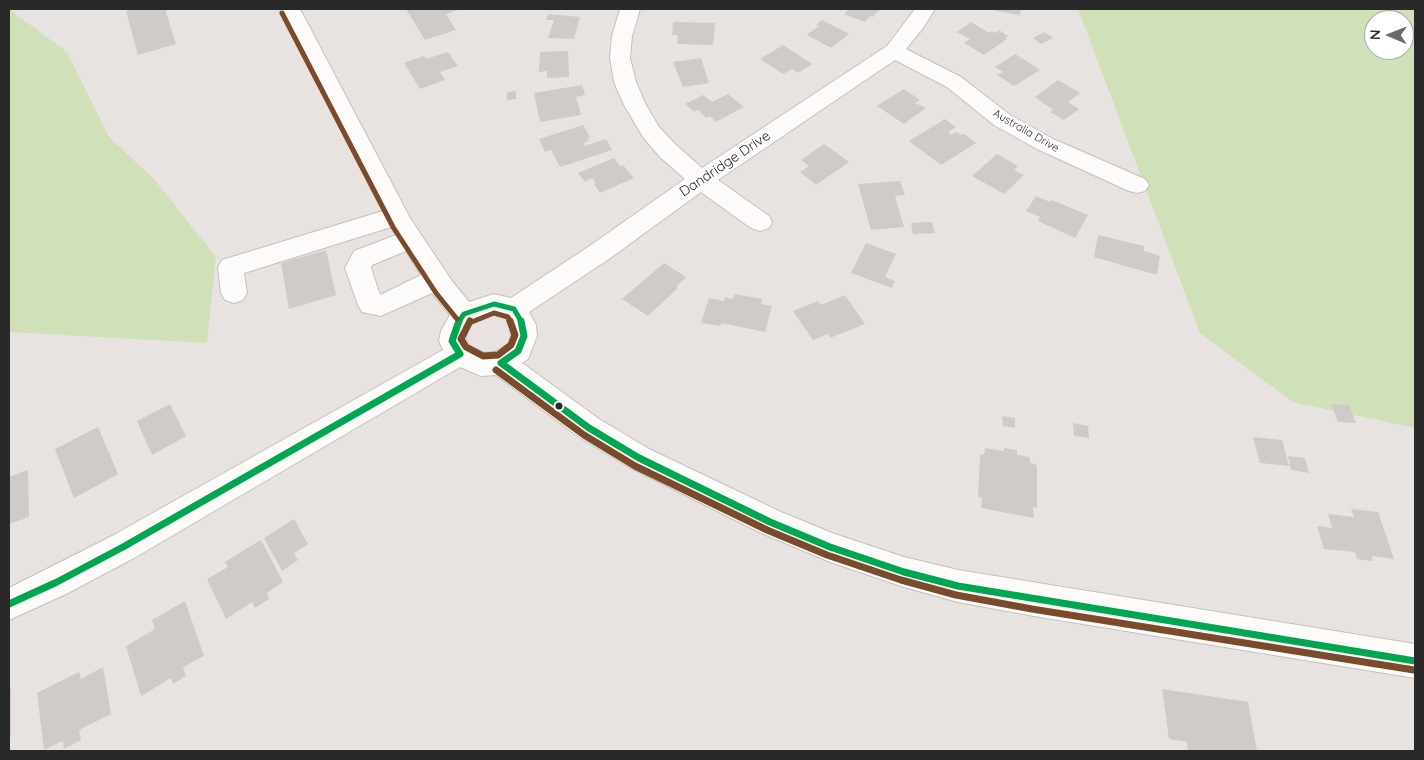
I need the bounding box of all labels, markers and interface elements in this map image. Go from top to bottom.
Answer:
north arrow [1364,10,1414,60]
text: N [1366,29,1384,40]
street label: Australia Drive [991,107,1061,155]
street label: Dandridge Drive [676,127,774,201]
unlabelled marker [554,401,564,411]

